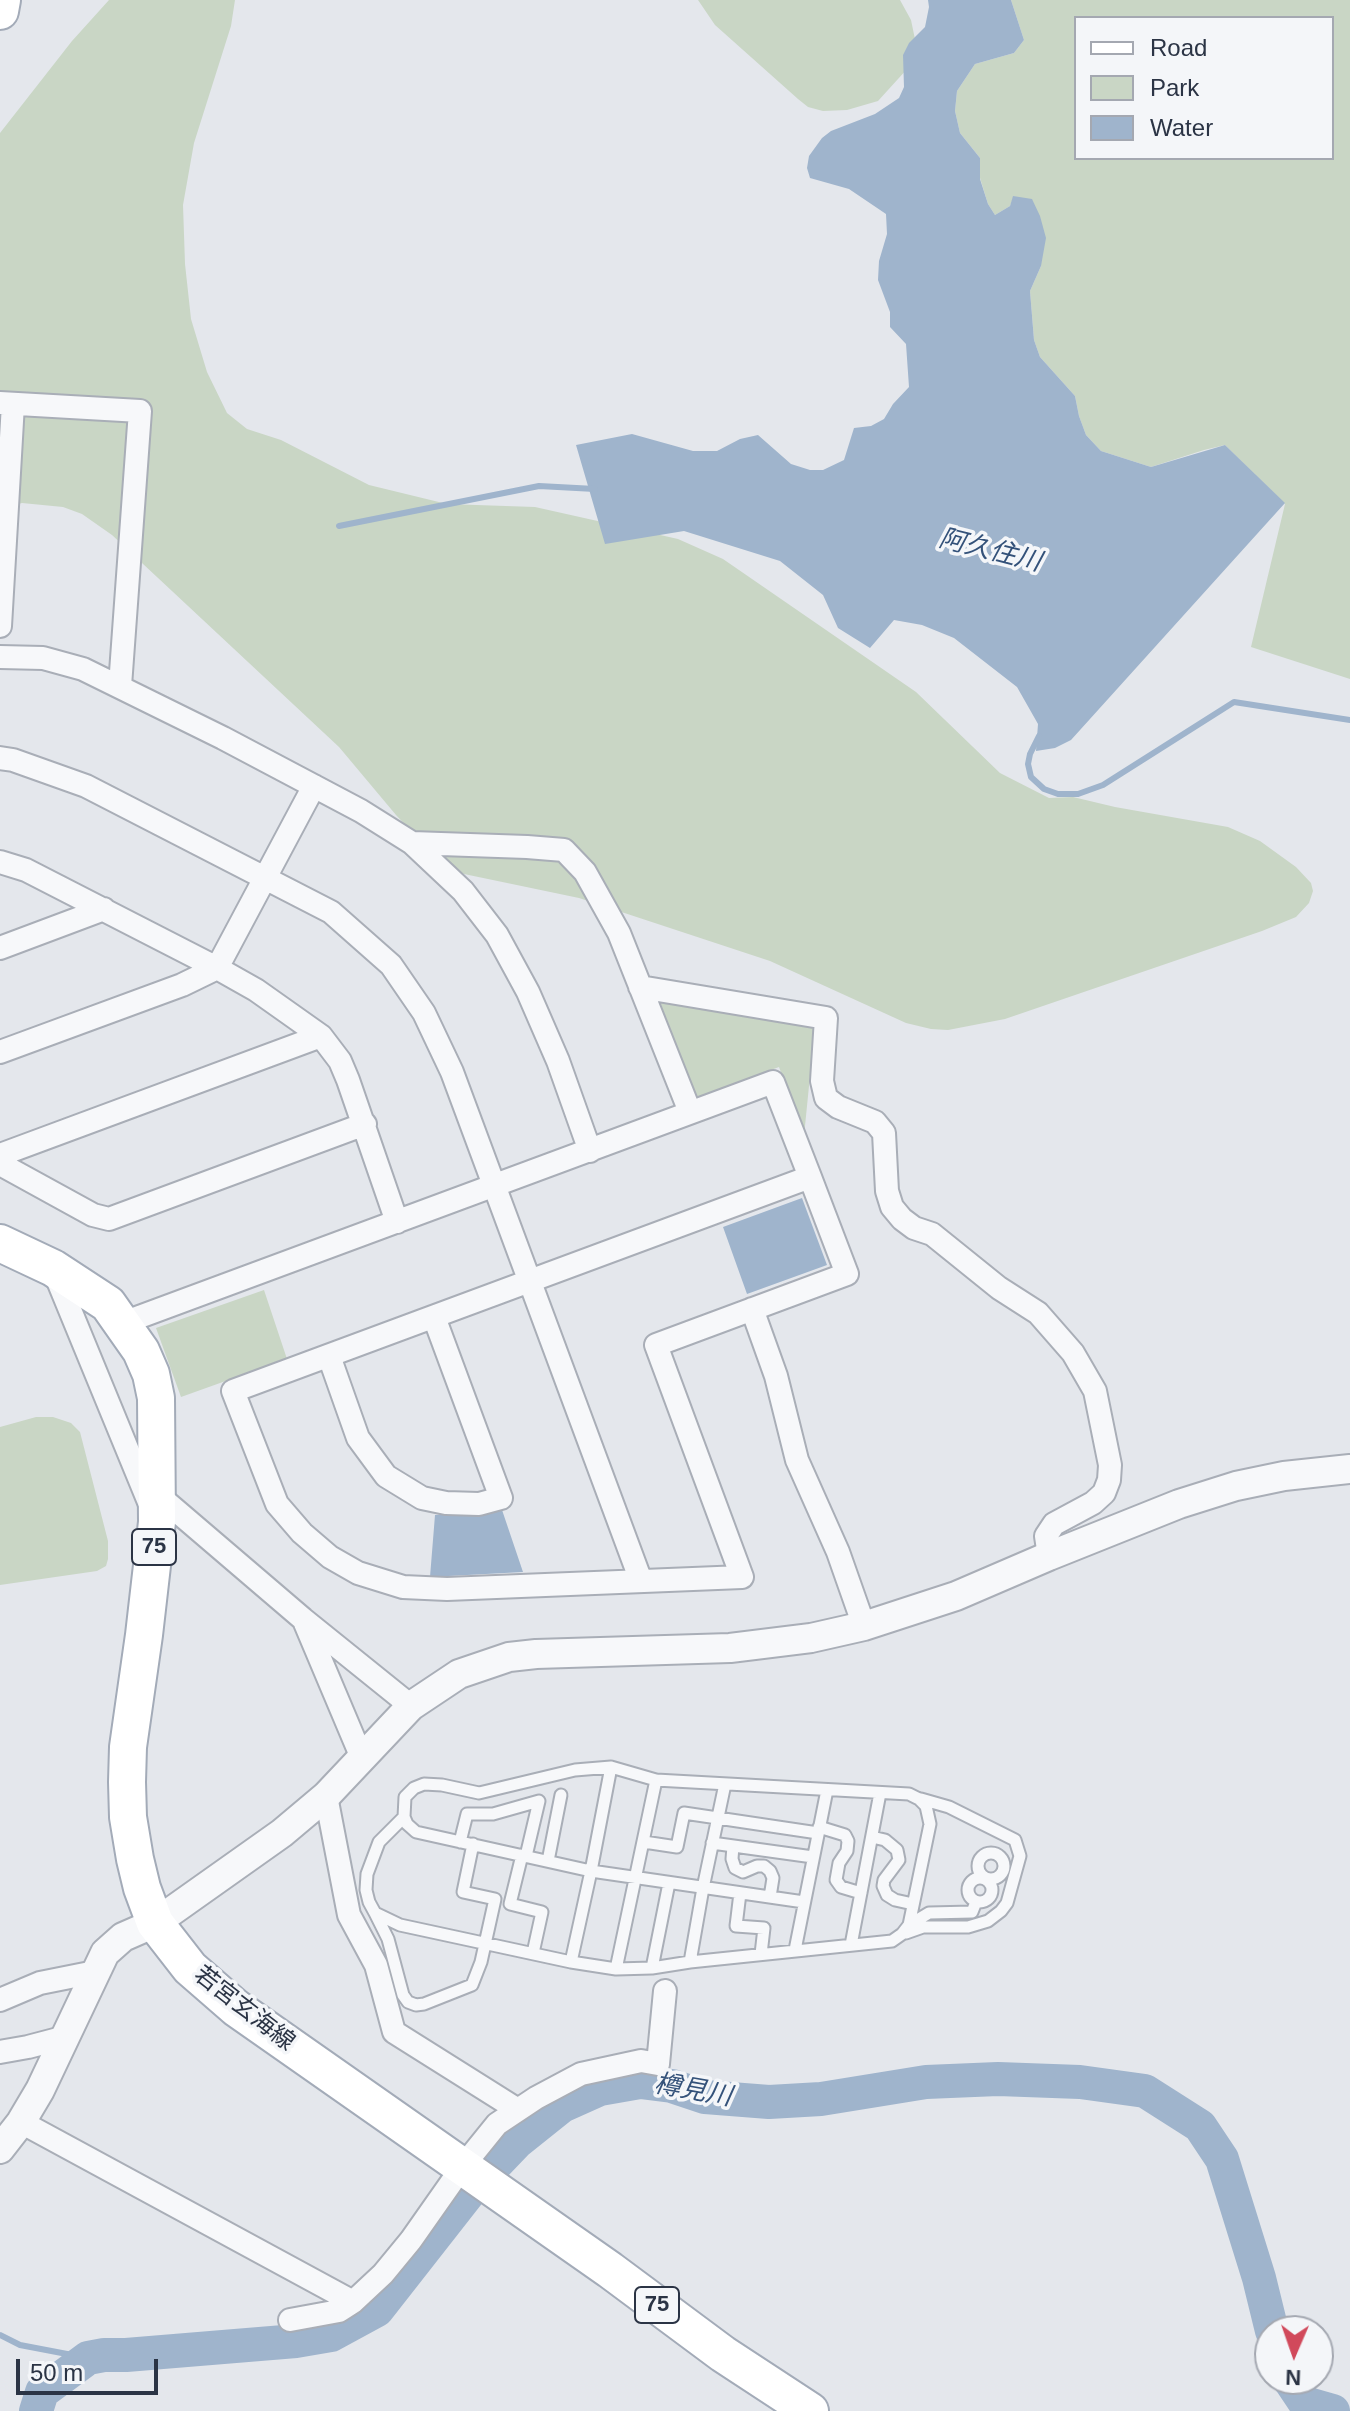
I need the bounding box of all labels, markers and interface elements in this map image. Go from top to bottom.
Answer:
legend [1074,16,1334,160]
text: Road [1150,34,1207,61]
text: Park [1150,74,1199,101]
text: Water [1150,114,1213,141]
water label: 阿久住川 [936,523,1044,579]
road number: 75 [132,1529,176,1565]
street label: 若宮玄海線 [188,1961,300,2057]
water label: 樽見川 [652,2069,734,2113]
road number: 75 [635,2287,679,2323]
north arrow [1254,2315,1334,2395]
scale bar [20,2343,162,2393]
text: 50 m [30,2359,83,2386]
text: N [1285,2365,1302,2390]

